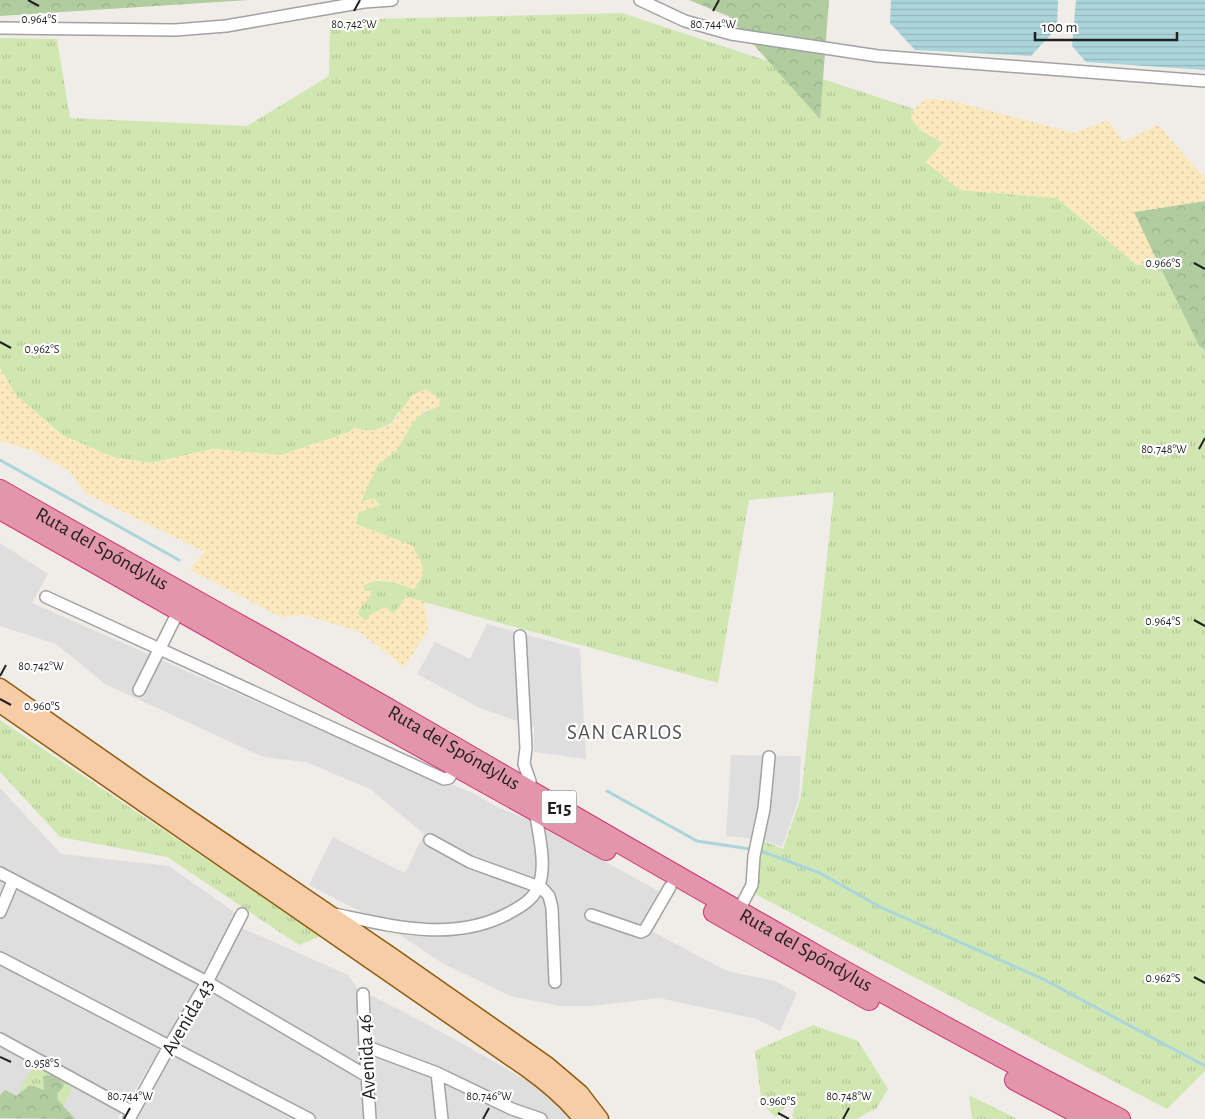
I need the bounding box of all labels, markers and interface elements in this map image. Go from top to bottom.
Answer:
scale bar [1035,10,1178,42]
text: 0.964°S [21,13,57,25]
text: 80.742°W [331,18,377,30]
text: 80.744°W [690,18,736,30]
text: 100 m [1042,20,1077,35]
text: 0.966°S [1145,257,1181,269]
text: 0.962°S [24,343,60,355]
text: 80.748°W [1141,443,1187,455]
street label: Ruta del Spóndylus [32,504,172,594]
text: 0.964°S [1145,615,1181,627]
text: 80.742°W [18,660,64,672]
text: 0.960°S [24,700,60,712]
street label: Ruta del Spóndylus [384,702,523,794]
district label: SAN CARLOS [567,722,683,743]
road number: E15 [542,790,576,824]
street label: Ruta del Spóndylus [736,905,875,996]
text: 0.962°S [1145,972,1181,984]
street label: Avenida 43 [158,976,218,1059]
street label: Avenida 46 [355,1014,379,1100]
text: 0.958°S [25,1057,60,1069]
text: 80.744°W [107,1090,153,1102]
text: 80.746°W [466,1090,512,1102]
text: 80.748°W [826,1090,872,1102]
text: 0.960°S [760,1095,796,1107]

